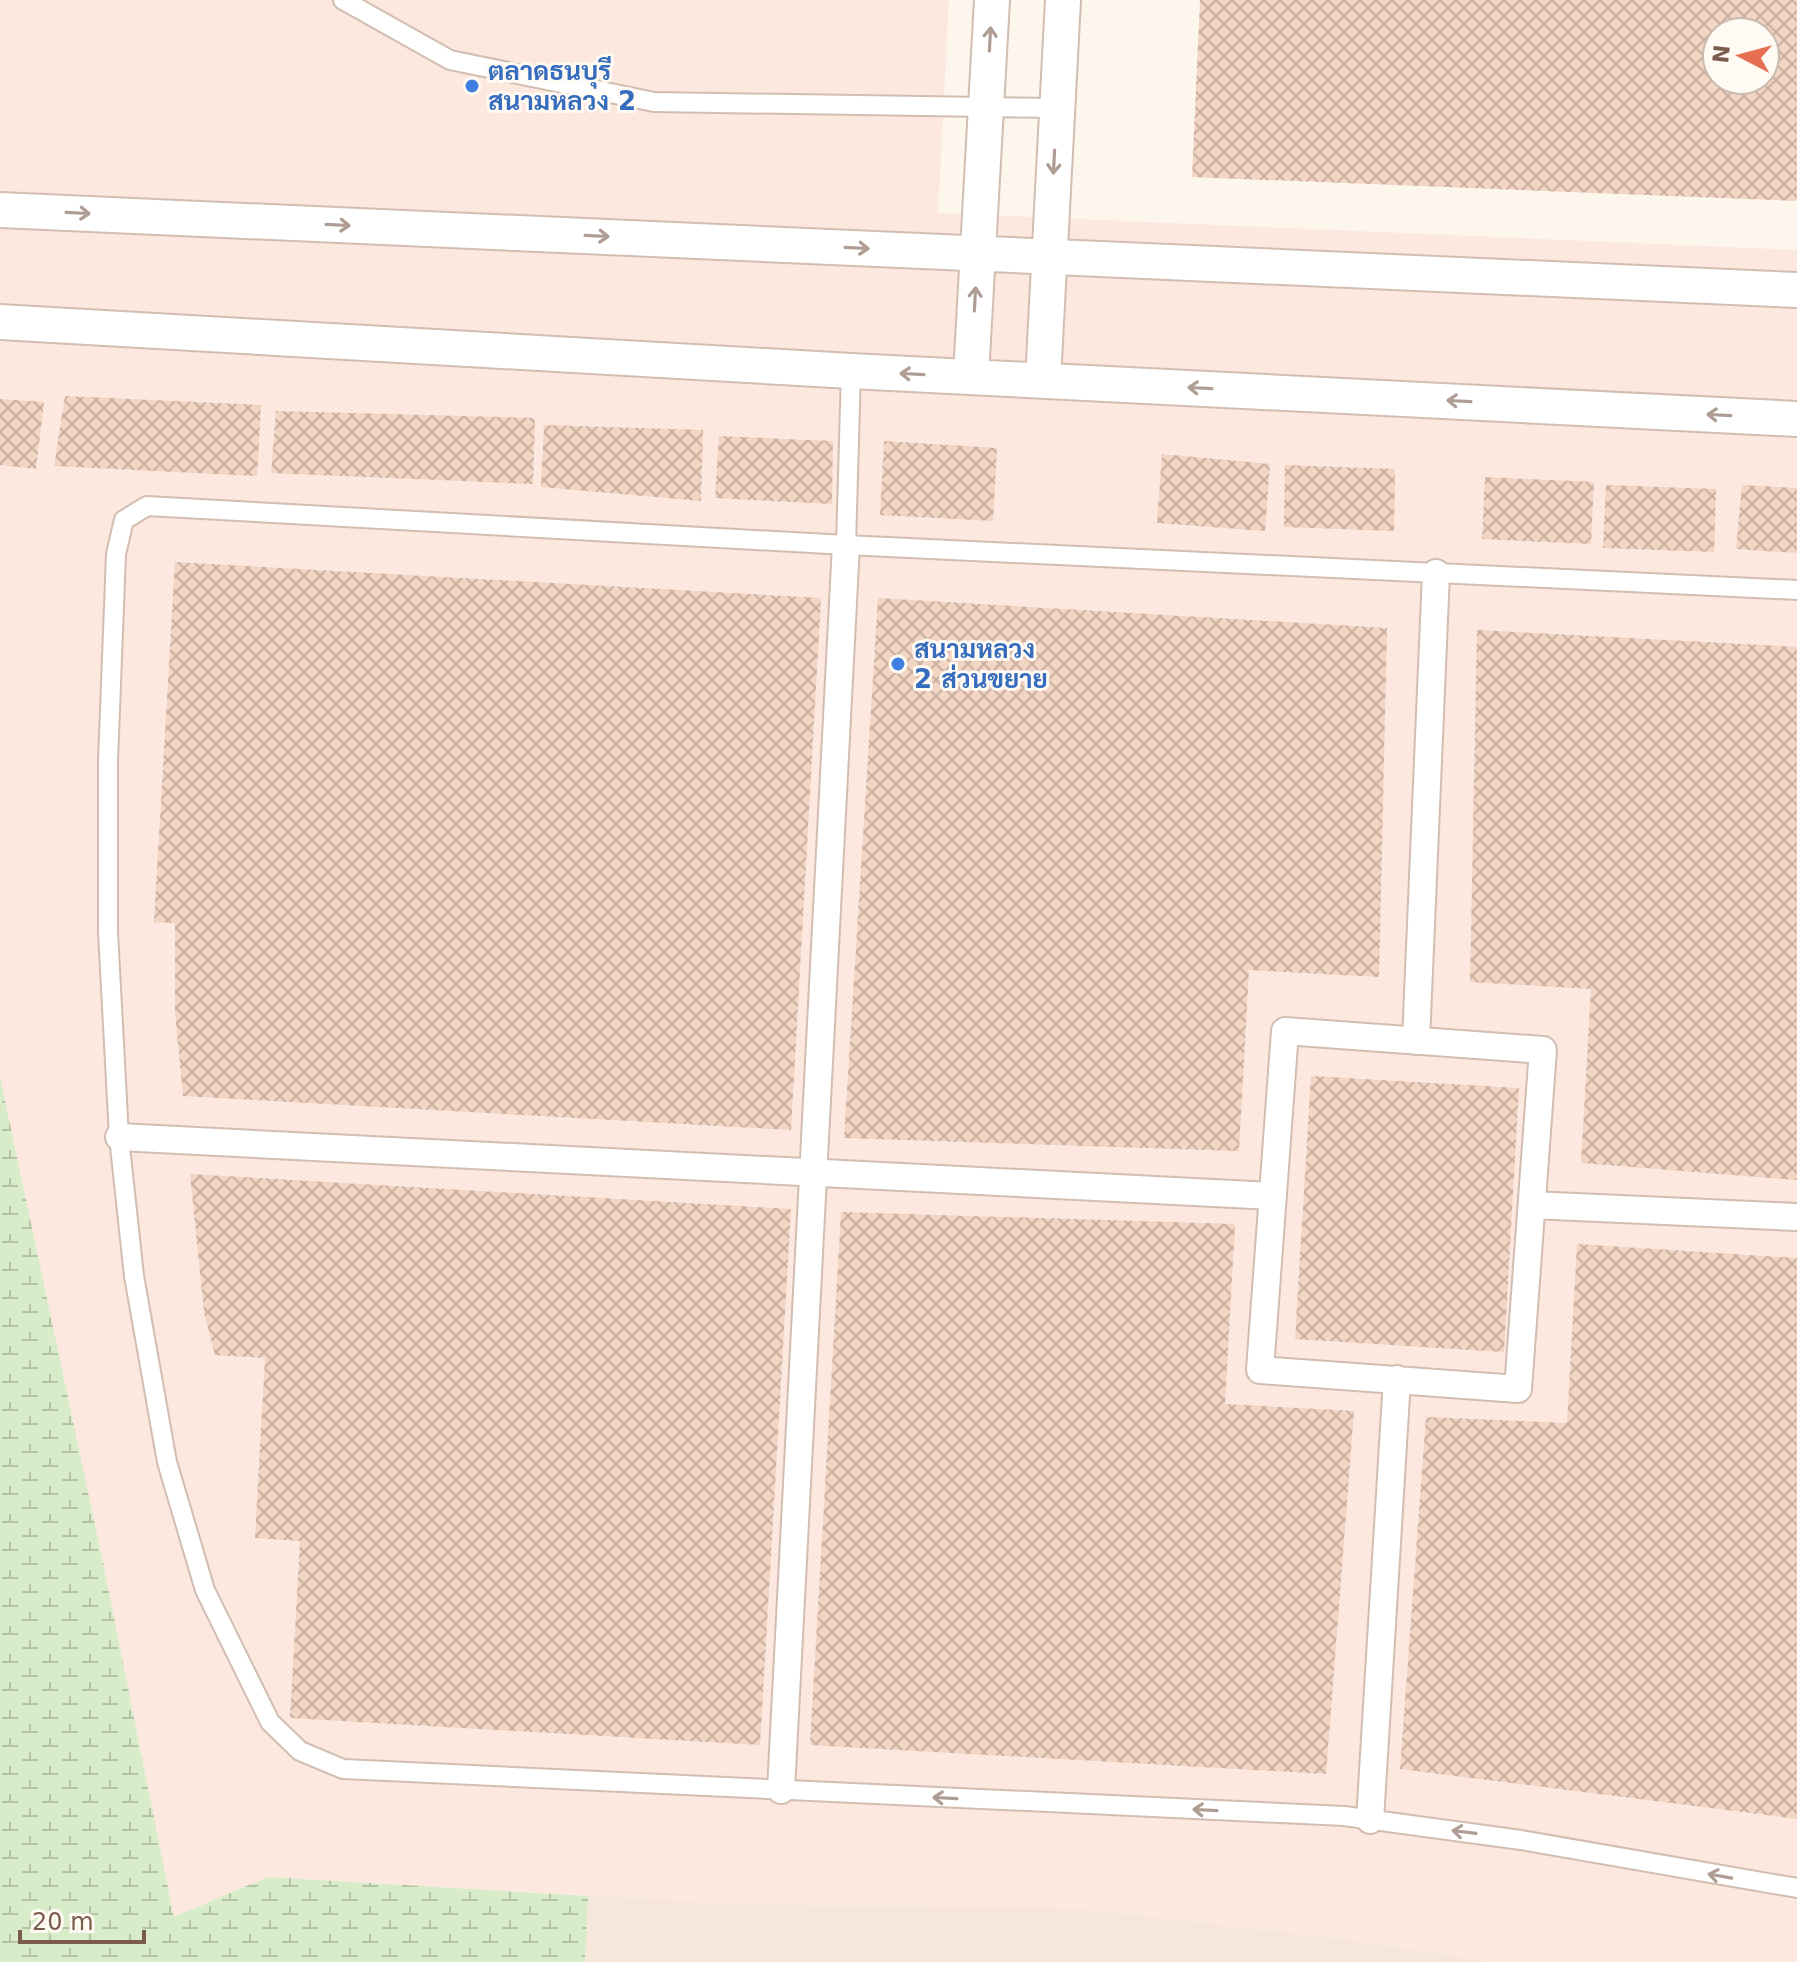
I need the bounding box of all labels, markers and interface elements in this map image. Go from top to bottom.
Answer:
north arrow [1701,16,1781,96]
one-way arrow [982,26,997,53]
text: N [1708,43,1735,64]
place label: ตลาดธนบุรี สนามหลวง 2 [488,56,636,116]
marker: ตลาดธนบุรี สนามหลวง 2 [463,77,481,95]
one-way arrow [1046,148,1061,175]
one-way arrow [64,206,91,221]
one-way arrow [324,217,351,232]
one-way arrow [583,229,610,244]
one-way arrow [843,241,870,256]
one-way arrow [968,286,983,313]
one-way arrow [899,366,926,381]
one-way arrow [1187,380,1214,395]
one-way arrow [1446,394,1473,409]
one-way arrow [1706,407,1733,422]
place label: สนามหลวง 2 ส่วนขยาย [914,634,1048,694]
marker: สนามหลวง 2 ส่วนขยาย [889,655,907,673]
one-way arrow [932,1790,959,1805]
one-way arrow [1192,1802,1219,1817]
one-way arrow [1452,1824,1477,1839]
one-way arrow [1708,1868,1733,1883]
scale bar [20,1894,144,1944]
text: 20 m [32,1908,94,1936]

